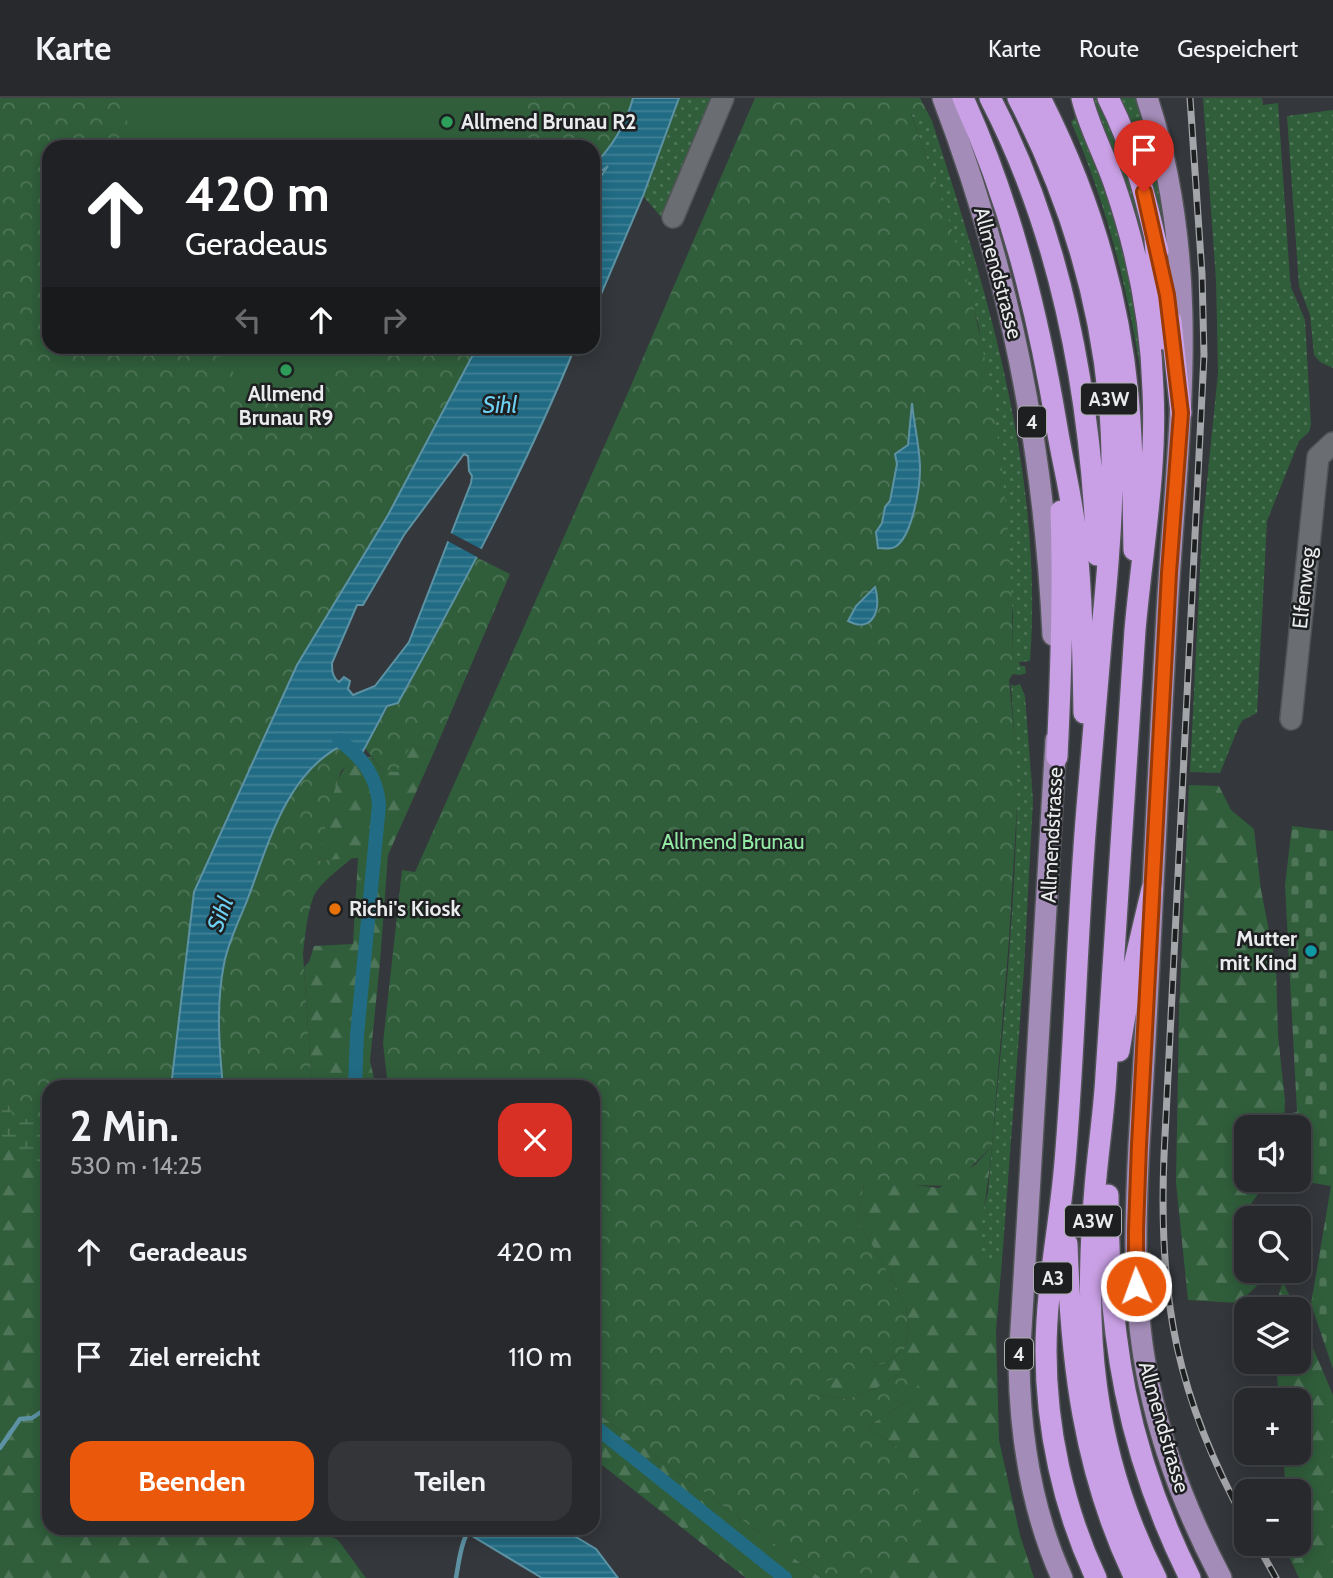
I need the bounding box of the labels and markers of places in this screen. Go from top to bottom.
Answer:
place label: Allmend Brunau R2 [461,109,636,134]
marker: Allmend Brunau R2 [439,114,455,130]
pin [1114,120,1174,192]
marker: Allmend Brunau R9 [278,362,294,378]
place label: Allmend Brunau R9 [239,381,333,430]
place label: Richi's Kiosk [349,896,461,921]
marker: Richi's Kiosk [327,901,343,917]
place label: Mutter mit Kind [1219,926,1297,975]
marker: Mutter mit Kind [1303,943,1319,959]

